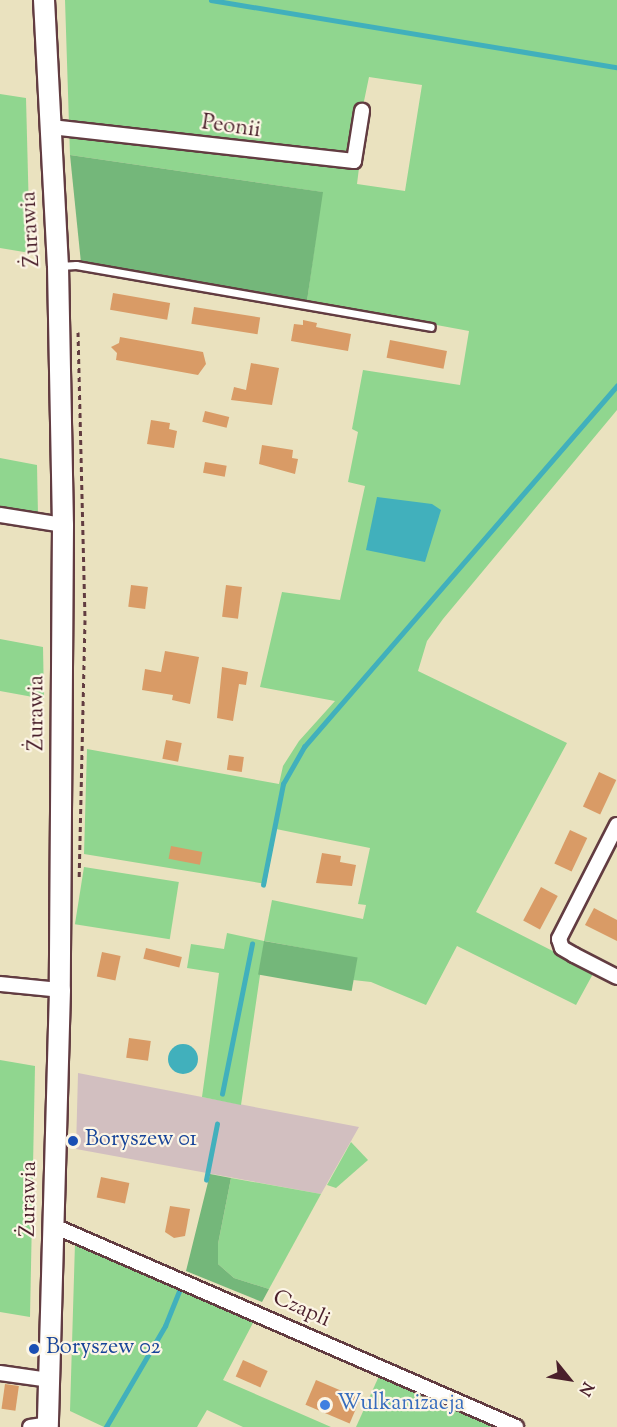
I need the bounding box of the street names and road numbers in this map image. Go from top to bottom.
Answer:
street label: Peonii [200,111,262,145]
street label: Żurawia [17,190,47,268]
street label: Żurawia [25,675,51,751]
street label: Żurawia [16,1161,44,1237]
street label: Czapli [268,1286,334,1334]

